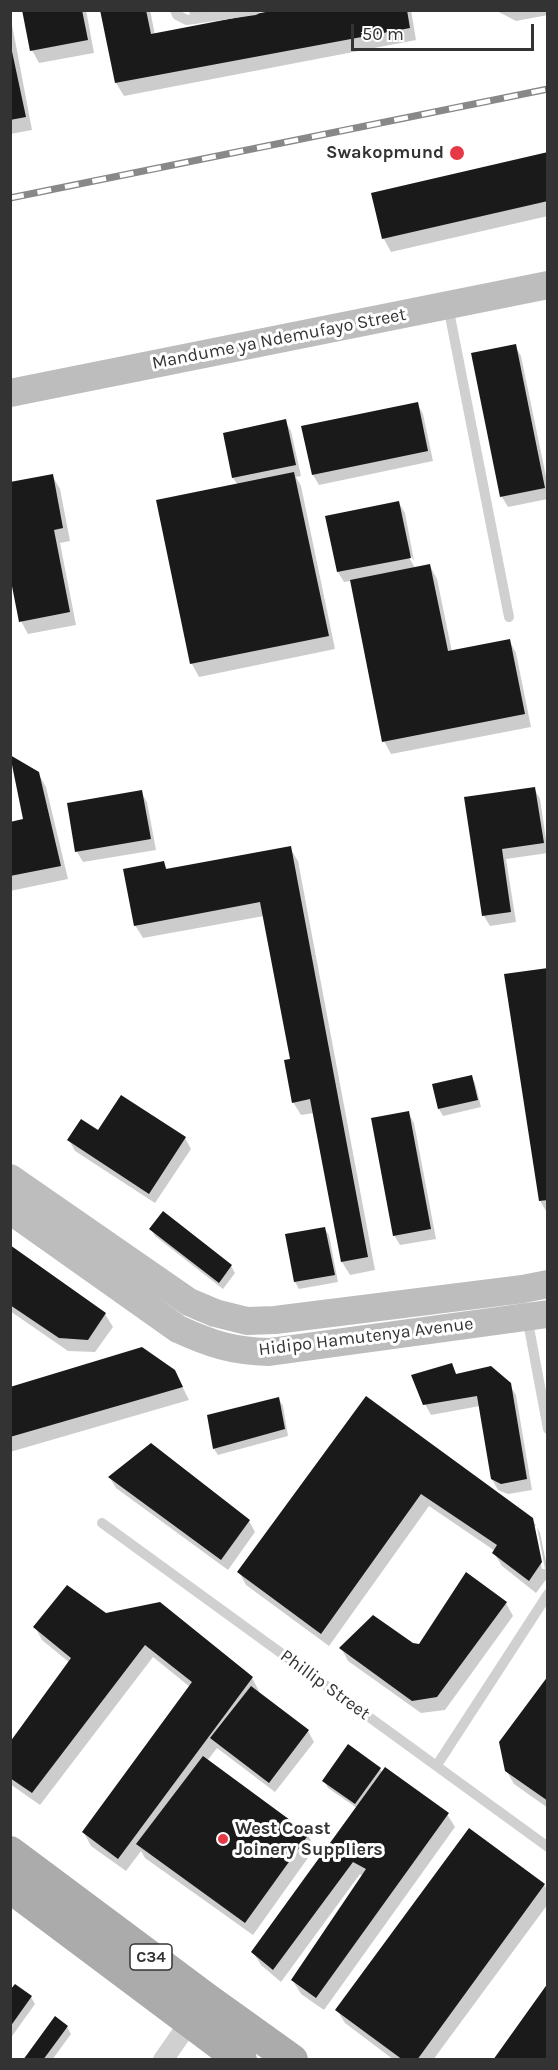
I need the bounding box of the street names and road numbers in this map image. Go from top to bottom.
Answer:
street label: Mandume ya Ndemufayo Street [150,304,408,374]
street label: Hidipo Hamutenya Avenue [257,1313,475,1361]
street label: Phillip Street [276,1645,374,1725]
road number: C34 [130,1944,172,1970]

